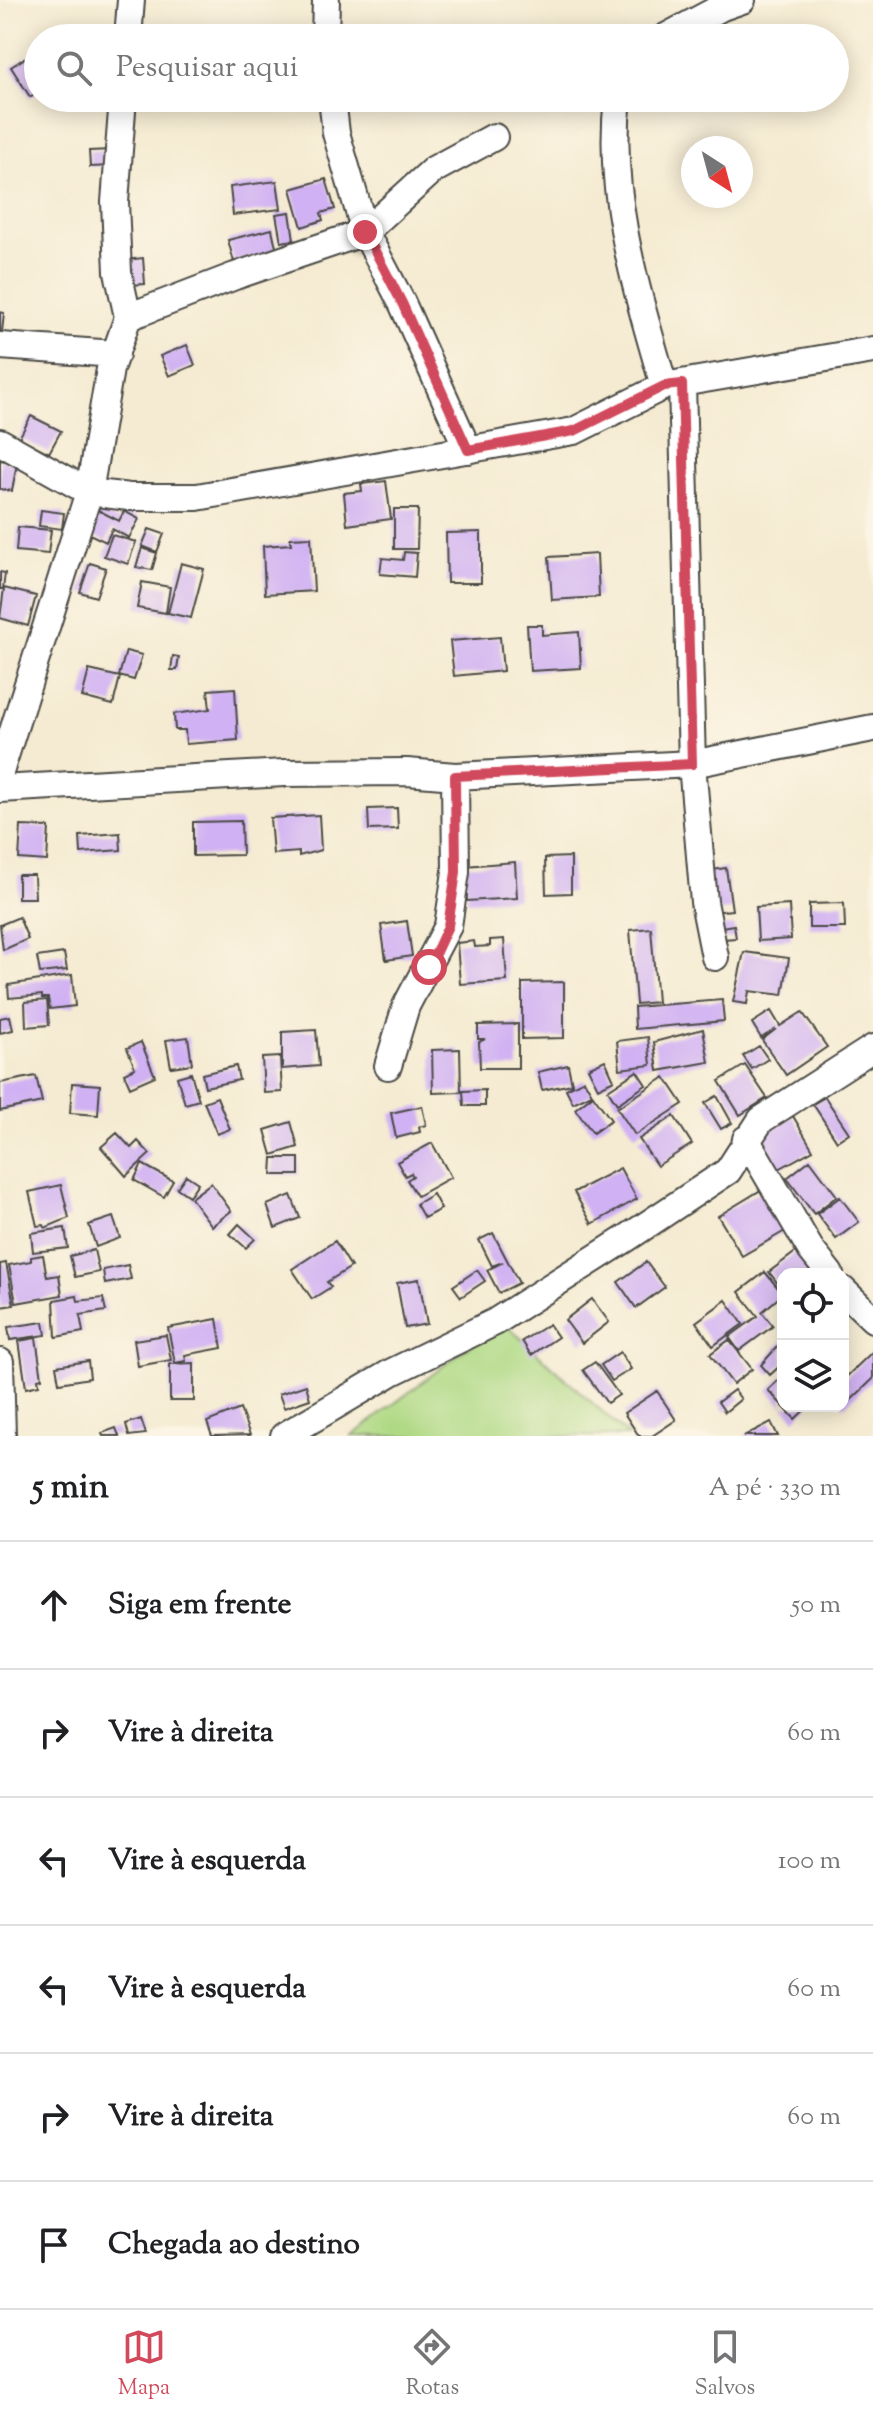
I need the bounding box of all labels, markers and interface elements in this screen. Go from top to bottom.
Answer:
search box [24,24,849,112]
icon: search [52,46,96,90]
text: Pesquisar aqui [116,47,298,90]
north arrow [681,136,753,208]
route end [347,214,383,250]
route start [411,949,447,985]
map controls [777,1268,849,1412]
button: locate [777,1268,849,1340]
button: layers [777,1340,849,1412]
text: 5 min [32,1464,109,1513]
text: A pé · 330 m [709,1470,841,1507]
icon: ahead [32,1583,76,1627]
text: Siga em frente [108,1584,292,1627]
text: 50 m [791,1587,841,1624]
icon: right [32,1711,76,1755]
text: Vire à direita [108,1712,274,1755]
text: 60 m [787,1715,841,1752]
icon: left [32,1839,76,1883]
text: Vire à esquerda [108,1840,306,1883]
text: 100 m [778,1843,841,1880]
icon: left [32,1967,76,2011]
text: Vire à esquerda [108,1968,306,2011]
text: 60 m [787,1971,841,2008]
icon: right [32,2095,76,2139]
text: Vire à direita [108,2096,274,2139]
text: 60 m [787,2099,841,2136]
icon: arrive [32,2223,76,2267]
text: Chegada ao destino [108,2224,360,2267]
tab: Mapa [118,2325,170,2405]
tab: Rotas [406,2325,459,2405]
tab: Salvos [695,2325,755,2405]

